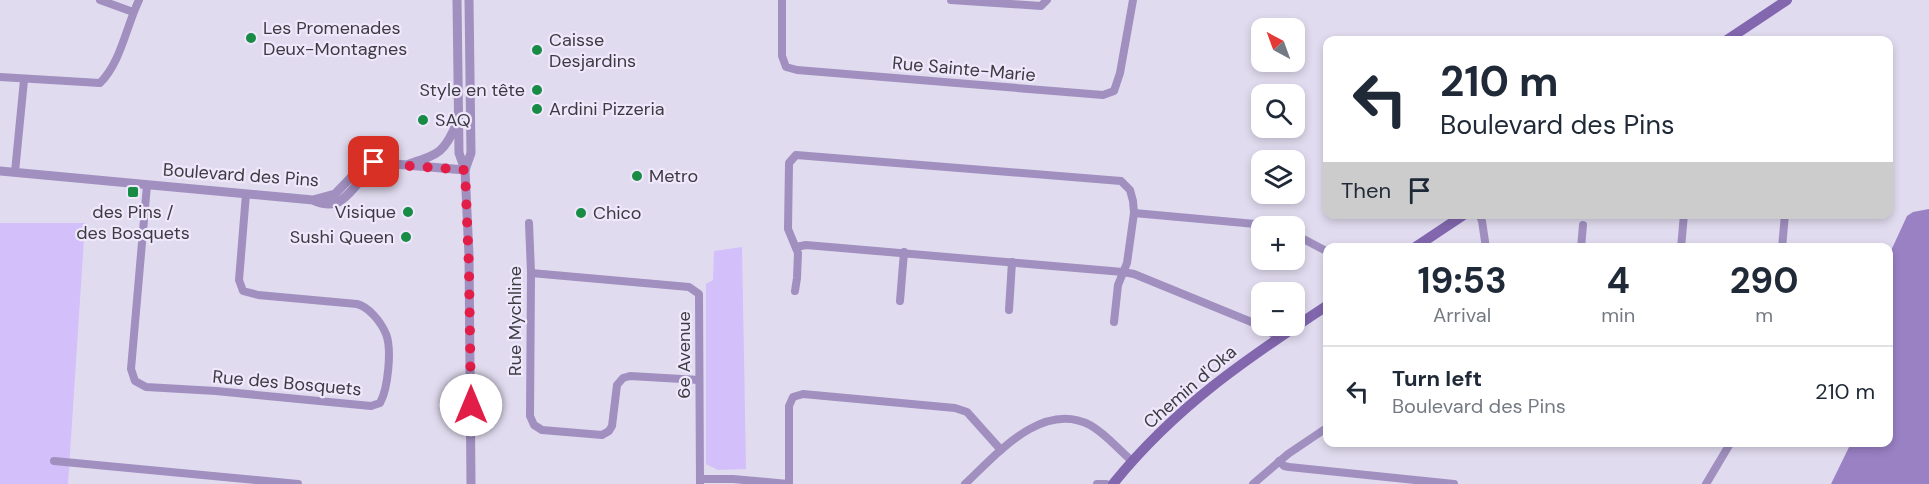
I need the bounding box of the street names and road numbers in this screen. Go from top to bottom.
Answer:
street label: Rue Sainte-Marie [891,51,1037,87]
street label: Boulevard des Pins [162,158,320,192]
street label: Rue Mychline [503,266,527,376]
street label: 6e Avenue [672,311,696,399]
street label: Chemin d'Oka [1138,340,1242,434]
street label: Rue des Bosquets [211,365,363,401]

